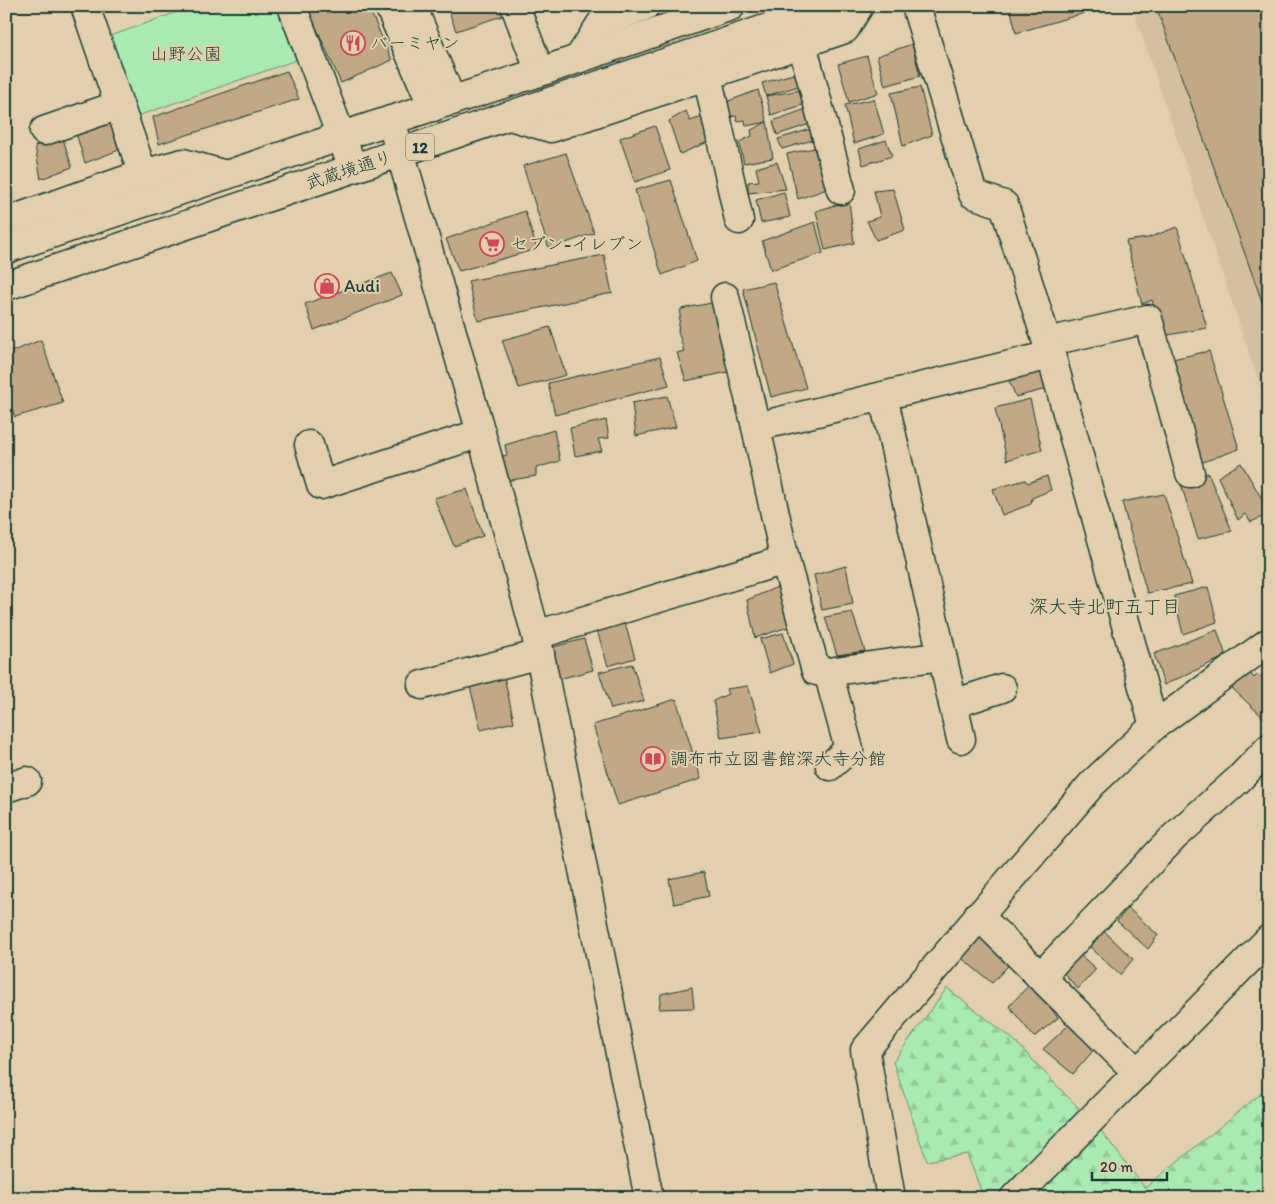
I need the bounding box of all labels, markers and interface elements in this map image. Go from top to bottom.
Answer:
restaurant icon: バーミヤン [340,30,366,56]
place label: バーミヤン [370,32,460,54]
park label: 山野公園 [150,43,222,65]
road number: 12 [406,134,434,160]
street label: 武蔵境通り [303,146,395,194]
supermarket icon: セブン-イレブン [479,231,505,257]
place label: セブン-イレブン [510,233,643,255]
shop icon: Audi [314,273,340,299]
place label: Audi [344,275,380,297]
district label: 深大寺北町五丁目 [1029,595,1181,618]
library icon: 調布市立図書館深大寺分館 [640,746,666,772]
place label: 調布市立図書館深大寺分館 [670,748,886,770]
scale bar [1092,1149,1168,1181]
text: 20 m [1100,1158,1134,1176]

